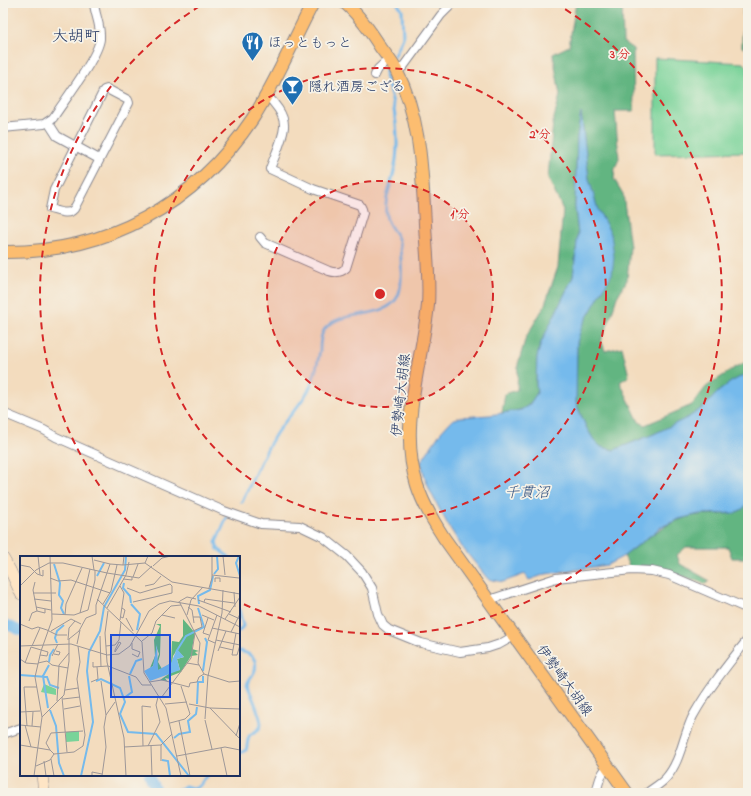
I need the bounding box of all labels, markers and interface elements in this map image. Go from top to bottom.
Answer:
district label: 大胡町 [52,25,100,49]
restaurant icon: ほっともっと [239,29,265,62]
place label: ほっともっと [268,33,352,54]
text: 3 分 [609,46,630,64]
bar icon: 隠れ酒房ござる [279,73,305,106]
place label: 隠れ酒房ござる [308,77,405,98]
text: 2 分 [529,126,550,144]
text: 1 分 [451,206,469,224]
centre of rings [373,287,387,301]
street label: 伊勢崎大胡線 [387,352,416,438]
water label: 千貫沼 [504,482,551,504]
inset map [20,556,240,776]
street label: 伊勢崎大胡線 [531,641,597,721]

